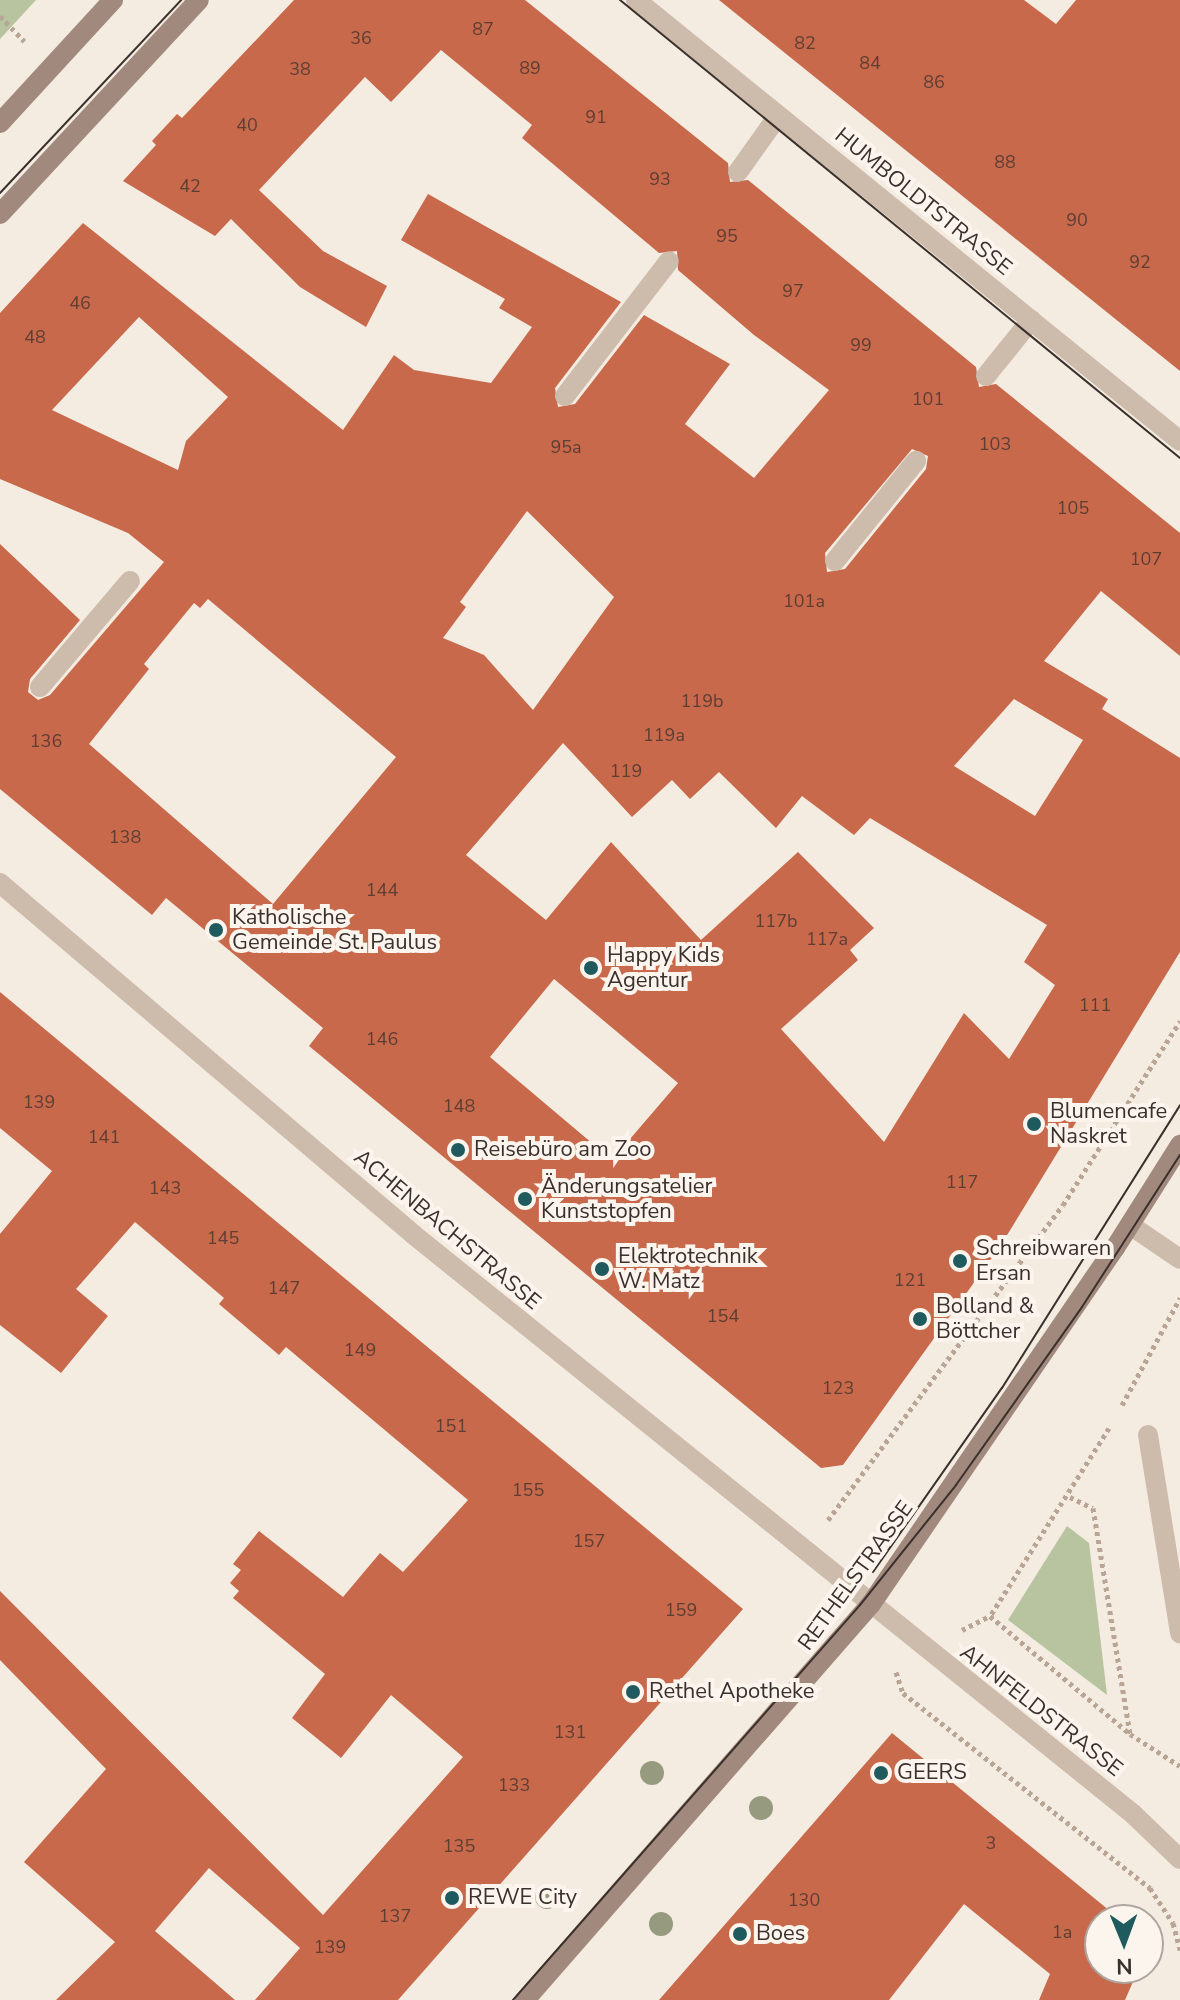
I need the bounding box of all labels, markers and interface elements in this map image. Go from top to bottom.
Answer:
house number: 87 [472,18,494,40]
house number: 36 [350,27,372,49]
house number: 82 [794,32,816,54]
house number: 84 [859,52,881,74]
house number: 89 [519,57,541,79]
house number: 38 [289,58,311,80]
house number: 86 [923,71,945,93]
house number: 91 [585,106,607,128]
house number: 40 [236,114,258,136]
street label: HUMBOLDTSTRASSE [829,123,1017,281]
house number: 88 [994,151,1016,173]
house number: 93 [649,168,671,190]
house number: 42 [179,175,201,197]
house number: 90 [1066,209,1088,231]
house number: 95 [716,225,738,247]
house number: 92 [1129,251,1151,273]
house number: 97 [782,280,804,302]
house number: 46 [69,292,91,314]
house number: 48 [24,326,46,348]
house number: 99 [850,334,872,356]
house number: 101 [912,388,944,410]
house number: 103 [979,433,1011,455]
house number: 95a [550,436,582,458]
house number: 105 [1057,497,1089,519]
house number: 107 [1130,548,1162,570]
house number: 101a [783,590,825,612]
house number: 119b [681,690,723,712]
house number: 119a [643,724,685,746]
house number: 136 [30,730,62,752]
house number: 119 [610,760,642,782]
house number: 138 [109,826,141,848]
house number: 144 [366,879,398,901]
place label: Katholische Gemeinde St. Paulus [232,904,437,956]
house number: 117b [755,910,797,932]
marker: Katholische Gemeinde St. Paulus [207,921,225,939]
house number: 117a [806,928,848,950]
place label: Happy Kids Agentur [607,942,720,994]
marker: Happy Kids Agentur [582,959,600,977]
house number: 111 [1079,994,1111,1016]
house number: 146 [366,1028,398,1050]
house number: 139 [23,1091,55,1113]
house number: 148 [443,1095,475,1117]
place label: Blumencafe Naskret [1050,1098,1167,1150]
marker: Blumencafe Naskret [1025,1115,1043,1133]
house number: 141 [88,1126,120,1148]
place label: Reisebüro am Zoo [474,1137,652,1163]
marker: Reisebüro am Zoo [449,1141,467,1159]
street label: ACHENBACHSTRASSE [348,1144,546,1316]
house number: 117 [946,1171,978,1193]
place label: Änderungsatelier Kunststopfen [541,1173,712,1224]
house number: 143 [149,1177,181,1199]
marker: Änderungsatelier Kunststopfen [516,1190,534,1208]
house number: 145 [207,1227,239,1249]
place label: Schreibwaren Ersan [976,1235,1111,1286]
place label: Elektrotechnik W. Matz [618,1243,758,1294]
marker: Schreibwaren Ersan [951,1252,969,1270]
marker: Elektrotechnik W. Matz [593,1260,611,1278]
house number: 121 [894,1269,926,1291]
house number: 147 [268,1277,300,1299]
place label: Bolland & Böttcher [936,1293,1034,1344]
house number: 154 [707,1305,739,1327]
marker: Bolland & Böttcher [911,1310,929,1328]
house number: 149 [344,1339,376,1361]
house number: 123 [822,1377,854,1399]
house number: 151 [435,1415,467,1437]
house number: 155 [512,1479,544,1501]
street label: RETHELSTRASSE [793,1496,919,1656]
house number: 157 [573,1530,605,1552]
house number: 159 [665,1599,697,1621]
street label: AHNFELDSTRASSE [955,1639,1127,1783]
place label: Rethel Apotheke [649,1679,815,1705]
marker: Rethel Apotheke [624,1683,642,1701]
house number: 131 [554,1721,586,1743]
place label: GEERS [897,1760,967,1786]
marker: GEERS [872,1764,890,1782]
house number: 133 [498,1774,530,1796]
house number: 3 [986,1832,996,1854]
house number: 135 [443,1835,475,1857]
place label: REWE City [468,1885,577,1911]
marker: REWE City [443,1889,461,1907]
house number: 130 [788,1889,820,1911]
north arrow [1084,1904,1164,1984]
house number: 137 [379,1905,411,1927]
place label: Boes [756,1921,805,1947]
house number: 1a [1052,1921,1072,1943]
marker: Boes [731,1925,749,1943]
house number: 139 [314,1936,346,1958]
text: N [1116,1951,1133,1981]

